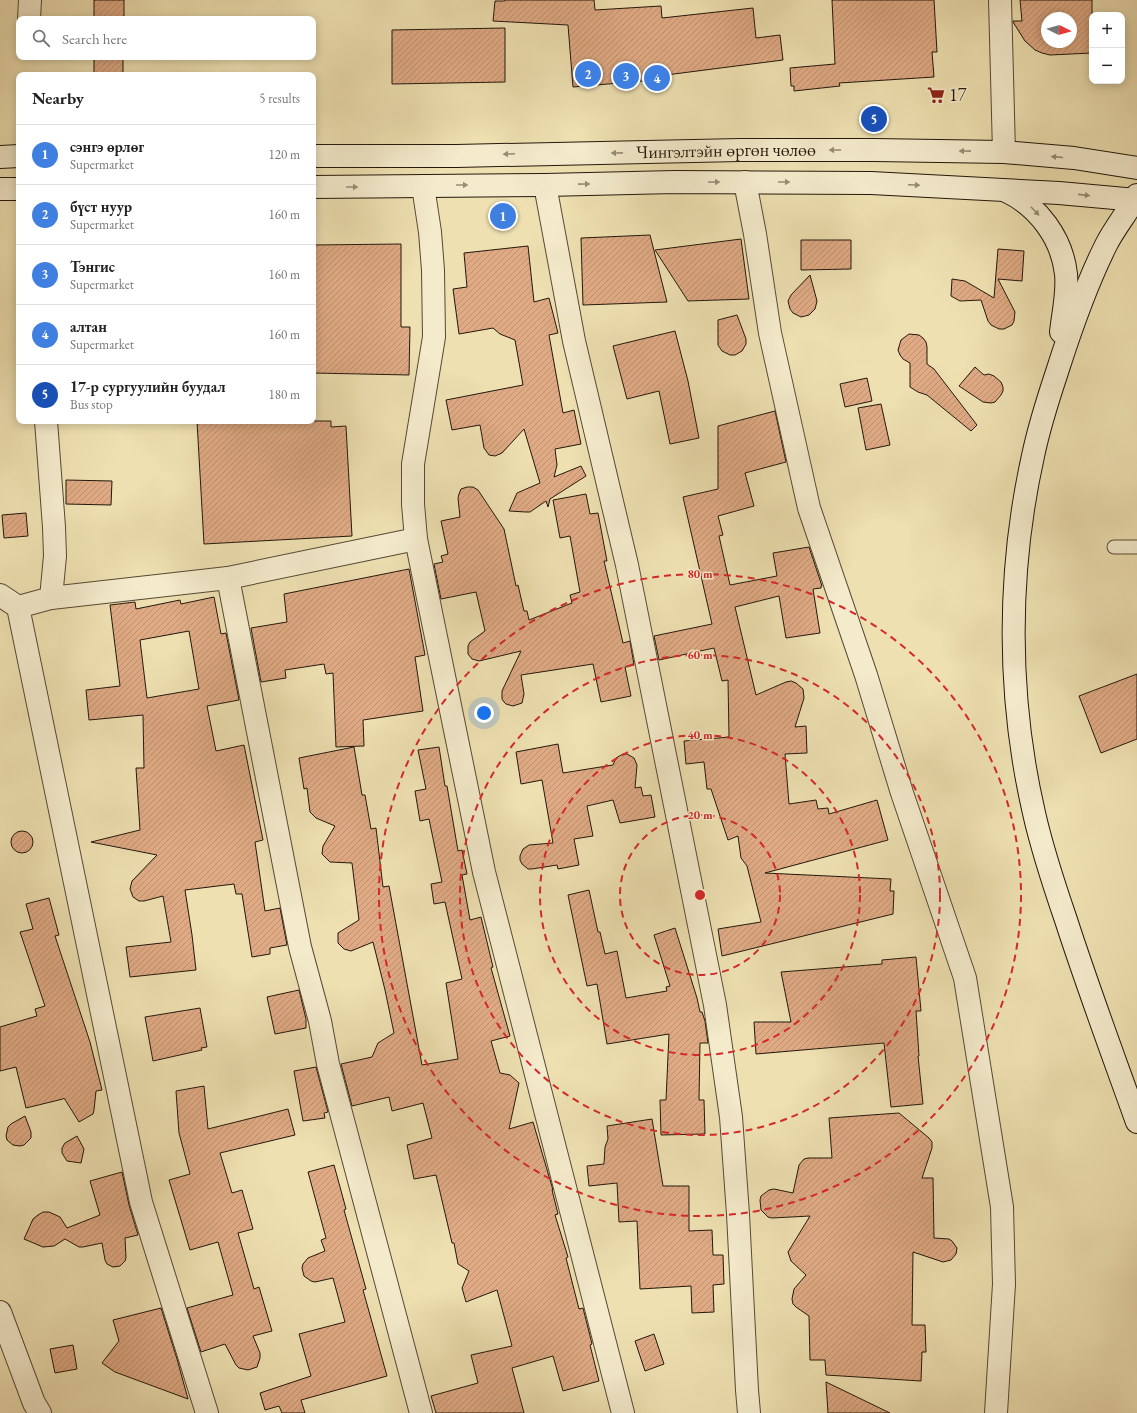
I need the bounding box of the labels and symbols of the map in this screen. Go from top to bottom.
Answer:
north arrow [1041,12,1077,48]
pin: 2 [575,59,601,89]
pin: 3 [613,61,639,91]
pin: 4 [644,63,670,93]
place label: 17 [949,83,967,106]
supermarket icon: 17 [926,85,946,105]
pin: 5 [861,104,887,134]
street label: Чингэлтэйн өргөн чөлөө [636,138,816,163]
one-way arrow [828,147,841,153]
one-way arrow [958,148,971,154]
one-way arrow [611,149,623,156]
one-way arrow [502,151,515,157]
one-way arrow [1051,153,1063,160]
one-way arrow [708,179,721,185]
one-way arrow [778,179,791,185]
one-way arrow [578,181,591,187]
one-way arrow [456,182,469,188]
one-way arrow [908,182,921,188]
one-way arrow [346,184,359,190]
one-way arrow [1078,192,1090,198]
pin: 1 [490,201,516,231]
one-way arrow [1030,206,1040,216]
text: 80 m [687,566,713,582]
text: 60 m [687,647,713,663]
your location [474,703,494,723]
text: 40 m [687,727,713,743]
text: 20 m [687,807,713,823]
centre of rings [693,888,707,902]

